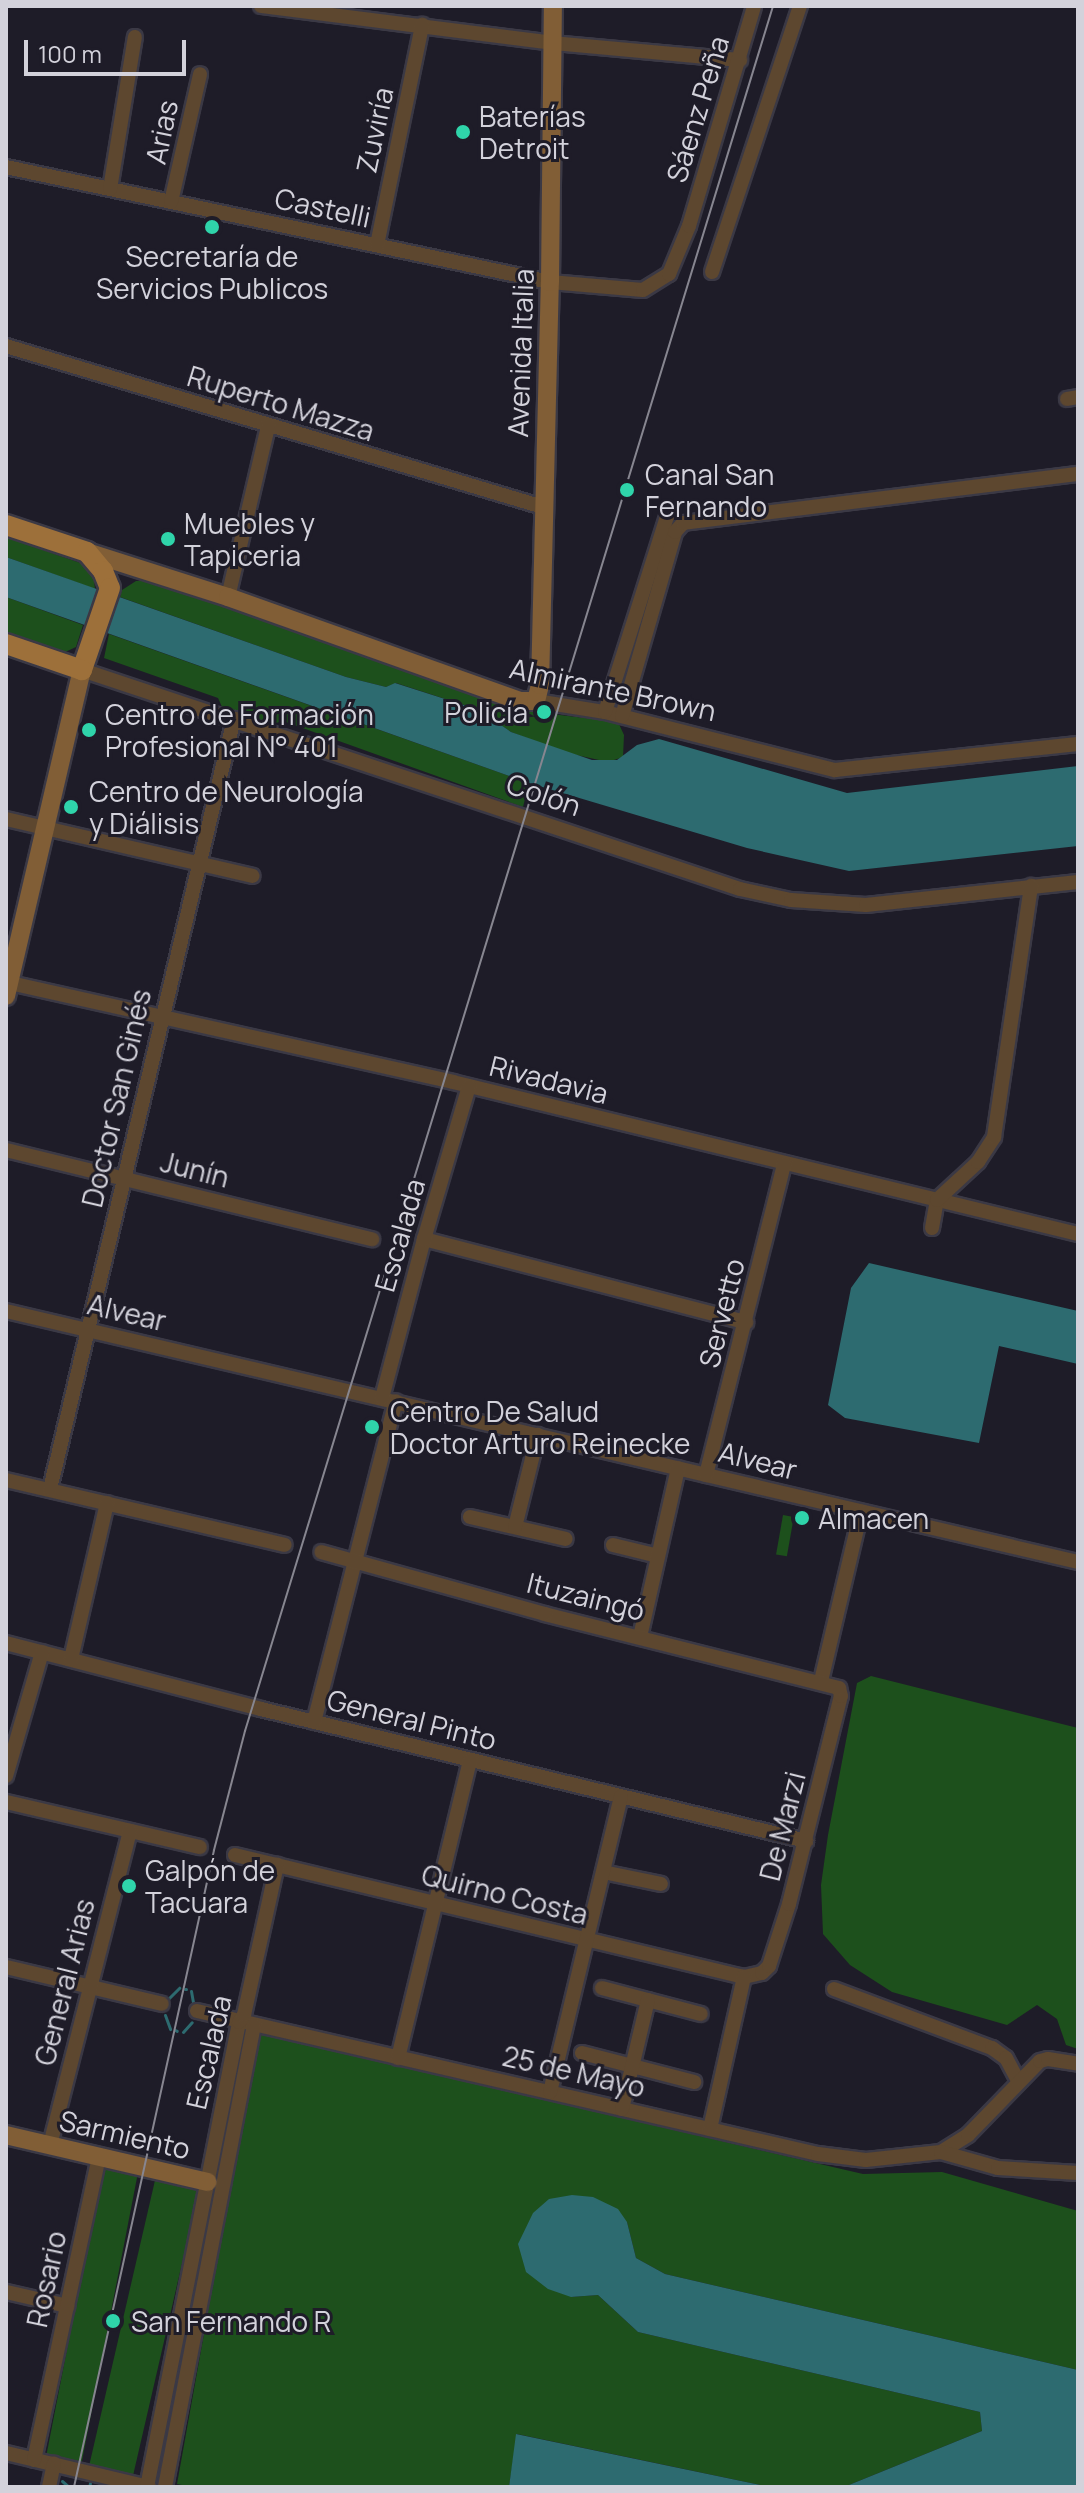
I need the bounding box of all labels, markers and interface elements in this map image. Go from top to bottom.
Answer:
scale bar [28,24,190,74]
street label: Sáenz Peña [659,32,735,186]
text: 100 m [38,37,102,70]
street label: Zuviría [349,84,399,176]
street label: Arias [138,97,184,167]
place label: Baterías Detroit [479,99,586,165]
marker: Baterías Detroit [454,123,472,141]
street label: Castelli [272,180,374,234]
marker: Secretaría de Servicios Publicos [203,218,221,236]
place label: Secretaría de Servicios Publicos [96,239,328,305]
street label: Avenida Italia [500,268,540,438]
street label: Ruperto Mazza [184,359,378,447]
place label: Canal San Fernando [645,457,774,523]
marker: Canal San Fernando [616,479,638,501]
place label: Muebles y Tapiceria [184,506,315,572]
marker: Muebles y Tapiceria [159,530,177,548]
street label: Almirante Brown [507,651,719,727]
place label: Policía [444,695,528,729]
place label: Centro de Formación Profesional N° 401 [105,697,374,763]
marker: Policía [535,703,553,721]
marker: Centro de Formación Profesional N° 401 [80,721,98,739]
street label: Colón [502,766,586,822]
place label: Centro de Neurología y Diálisis [89,774,364,840]
marker: Centro de Neurología y Diálisis [60,796,82,818]
street label: Doctor San Ginés [75,986,157,1210]
street label: Rivadavia [486,1048,612,1110]
street label: Junín [157,1144,233,1194]
street label: Escalada [367,1175,431,1295]
street label: Servetto [691,1255,751,1371]
street label: Alvear [84,1287,170,1337]
place label: Centro De Salud Doctor Arturo Reinecke [390,1394,690,1460]
marker: Centro De Salud Doctor Arturo Reinecke [361,1416,383,1438]
street label: Alvear [715,1434,801,1486]
place label: Almacen [818,1501,929,1535]
marker: Almacen [793,1509,811,1527]
street label: Ituzaingó [524,1565,648,1627]
street label: General Pinto [324,1682,500,1756]
street label: De Marzi [752,1768,812,1884]
place label: Galpón de Tacuara [145,1853,275,1919]
street label: Quirno Costa [418,1857,592,1931]
marker: Galpón de Tacuara [120,1877,138,1895]
street label: General Arias [27,1895,101,2069]
street label: Escalada [179,1992,237,2112]
street label: 25 de Mayo [499,2038,649,2104]
street label: Sarmiento [56,2103,194,2165]
street label: Rosario [19,2228,73,2330]
place label: San Fernando R [131,2304,331,2338]
marker: San Fernando R [102,2310,124,2332]

